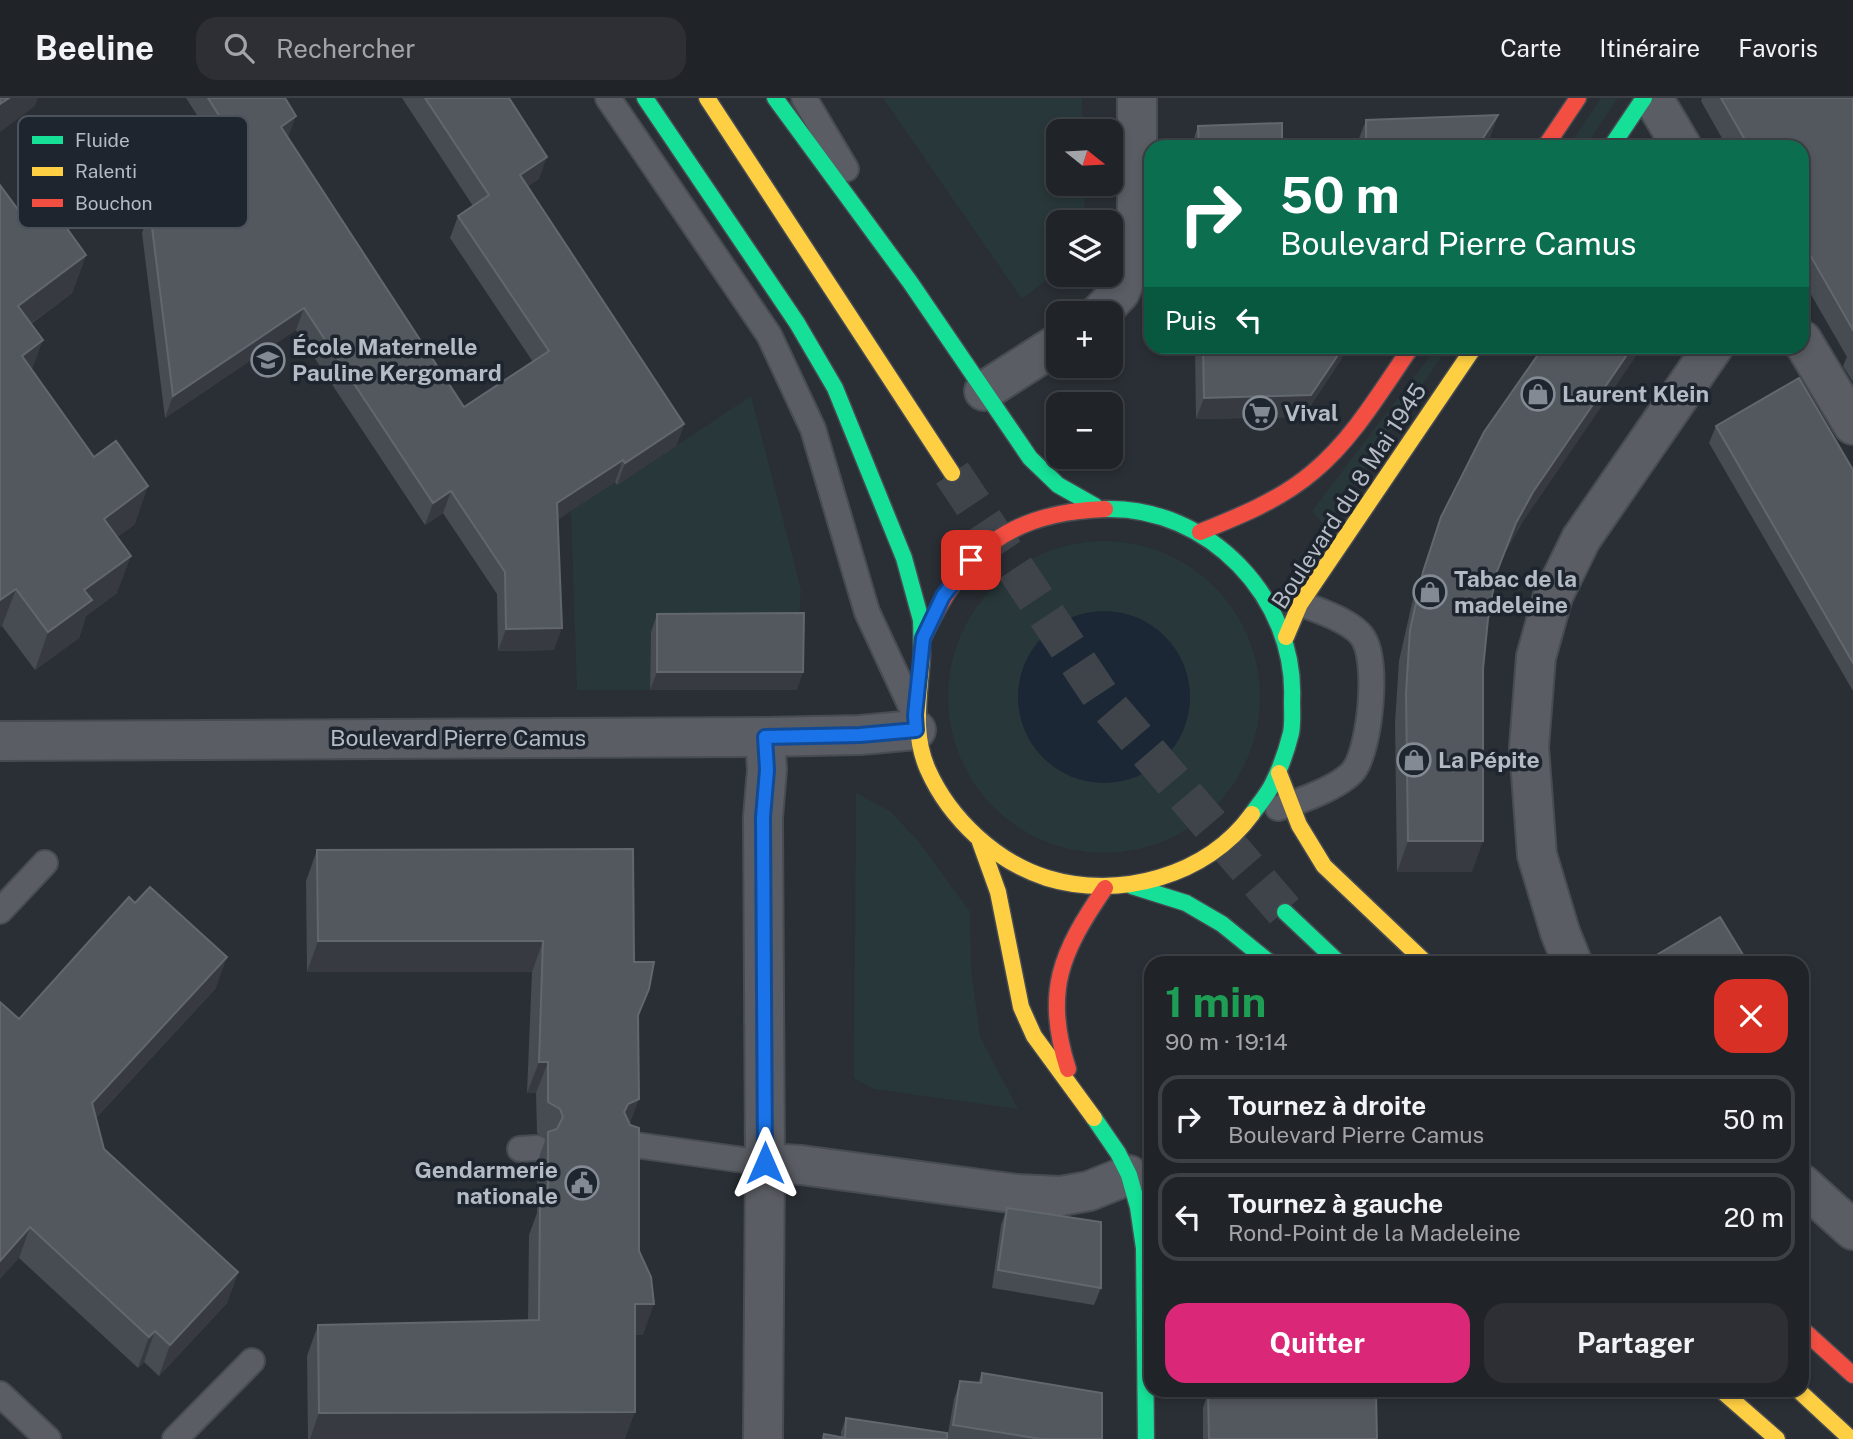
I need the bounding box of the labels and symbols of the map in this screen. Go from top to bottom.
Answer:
legend [18,116,248,228]
north arrow [1046,119,1124,196]
text: Fluide [75,129,130,151]
text: Ralenti [75,160,137,182]
text: Bouchon [75,192,152,214]
place label: École Maternelle Pauline Kergomard [292,333,502,386]
school or university icon: École Maternelle Pauline Kergomard [249,341,287,379]
shop icon: Laurent Klein [1519,375,1557,413]
street label: Boulevard du 8 Mai 1945 [1266,378,1432,613]
place label: Laurent Klein [1562,380,1709,407]
supermarket icon: Vival [1241,394,1279,432]
place label: Vival [1284,399,1338,426]
pin [941,530,1001,590]
place label: Tabac de la madeleine [1454,565,1577,618]
shop icon: Tabac de la madeleine [1411,573,1449,611]
street label: Boulevard Pierre Camus [330,724,586,751]
shop icon: La Pépite [1395,741,1433,779]
place label: La Pépite [1438,746,1540,773]
position arrow [728,1126,802,1200]
place label: Gendarmerie nationale [414,1156,558,1209]
public building icon: Gendarmerie nationale [563,1164,601,1202]

